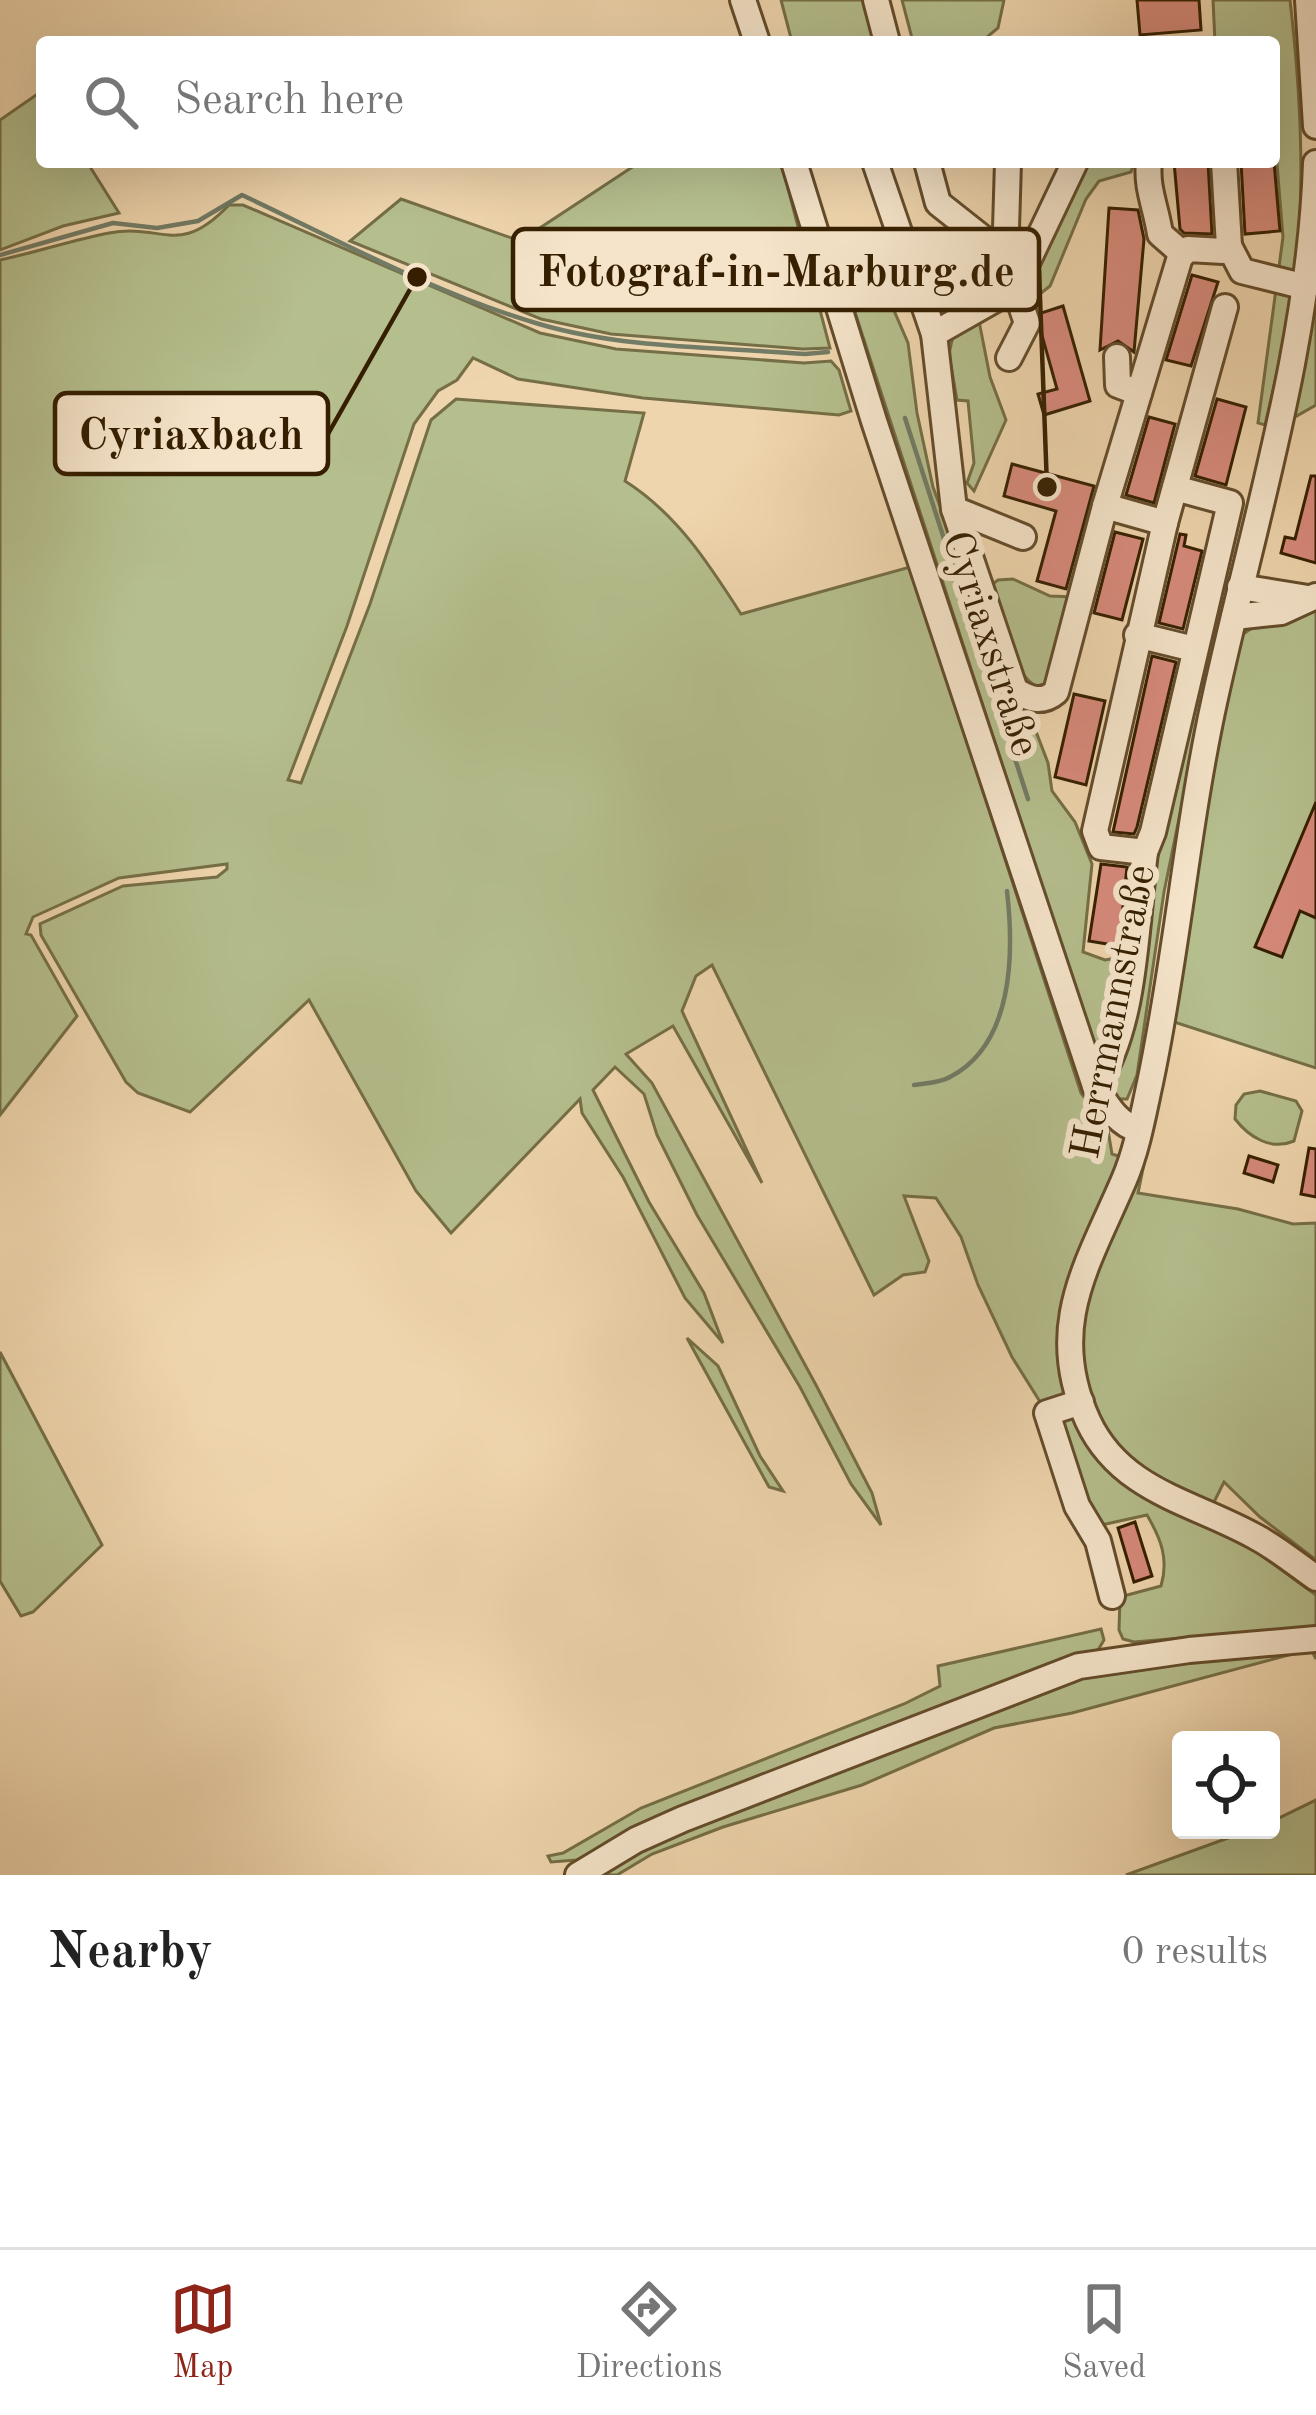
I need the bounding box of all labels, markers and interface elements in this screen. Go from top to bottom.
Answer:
search box [36,36,1280,168]
icon: search [78,69,144,135]
text: Search here [174,79,404,124]
callout: Fotograf-in-Marburg.de [513,229,1039,310]
text: Fotograf-in-Marburg.de [537,252,1015,297]
callout: Cyriaxbach [55,393,328,474]
text: Cyriaxbach [78,415,304,460]
street label: Cyriaxstraße [933,526,1045,762]
street label: Herrmannstraße [1066,861,1164,1163]
map controls [1172,1731,1280,1839]
button: locate [1172,1731,1280,1839]
text: Nearby [48,1928,213,1979]
text: 0 results [1122,1933,1268,1972]
tab: Map [170,2276,236,2389]
tab: Directions [576,2276,722,2389]
tab: Saved [1062,2276,1146,2389]

